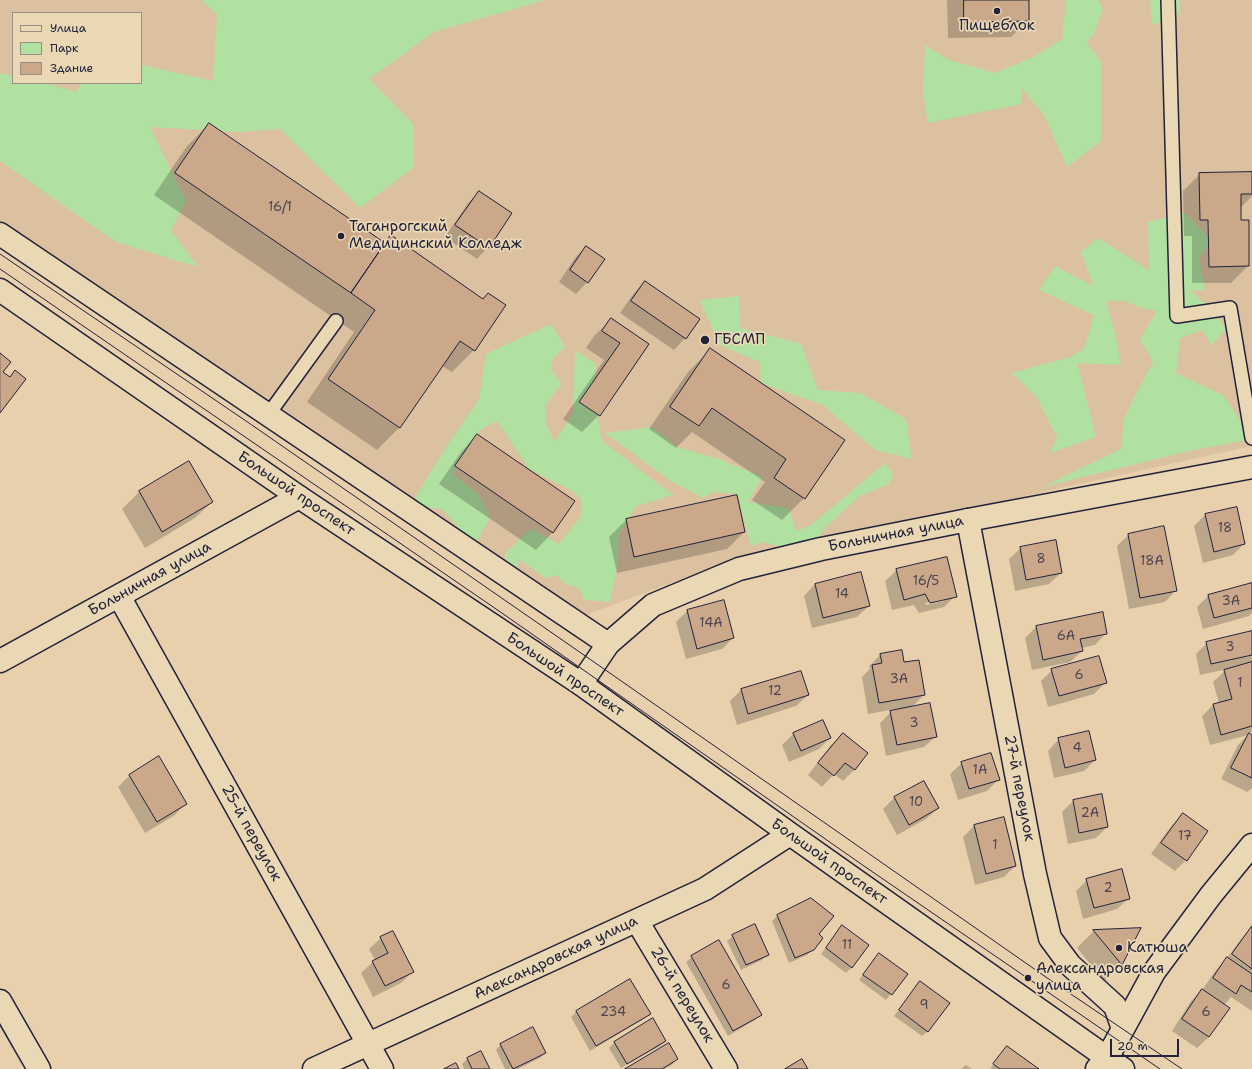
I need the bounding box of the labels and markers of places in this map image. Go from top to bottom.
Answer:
marker: Пищеблок [992,6,1002,16]
place label: Пищеблок [959,17,1035,35]
place label: Таганрогский Медицинский Колледж [349,218,522,253]
marker: Таганрогский Медицинский Колледж [336,231,346,241]
place label: ГБСМП [714,331,765,349]
marker: ГБСМП [699,334,711,346]
place label: Катюша [1127,939,1188,957]
marker: Катюша [1114,943,1124,953]
place label: Александровская улица [1036,960,1164,995]
marker: Александровская улица [1023,973,1033,983]

